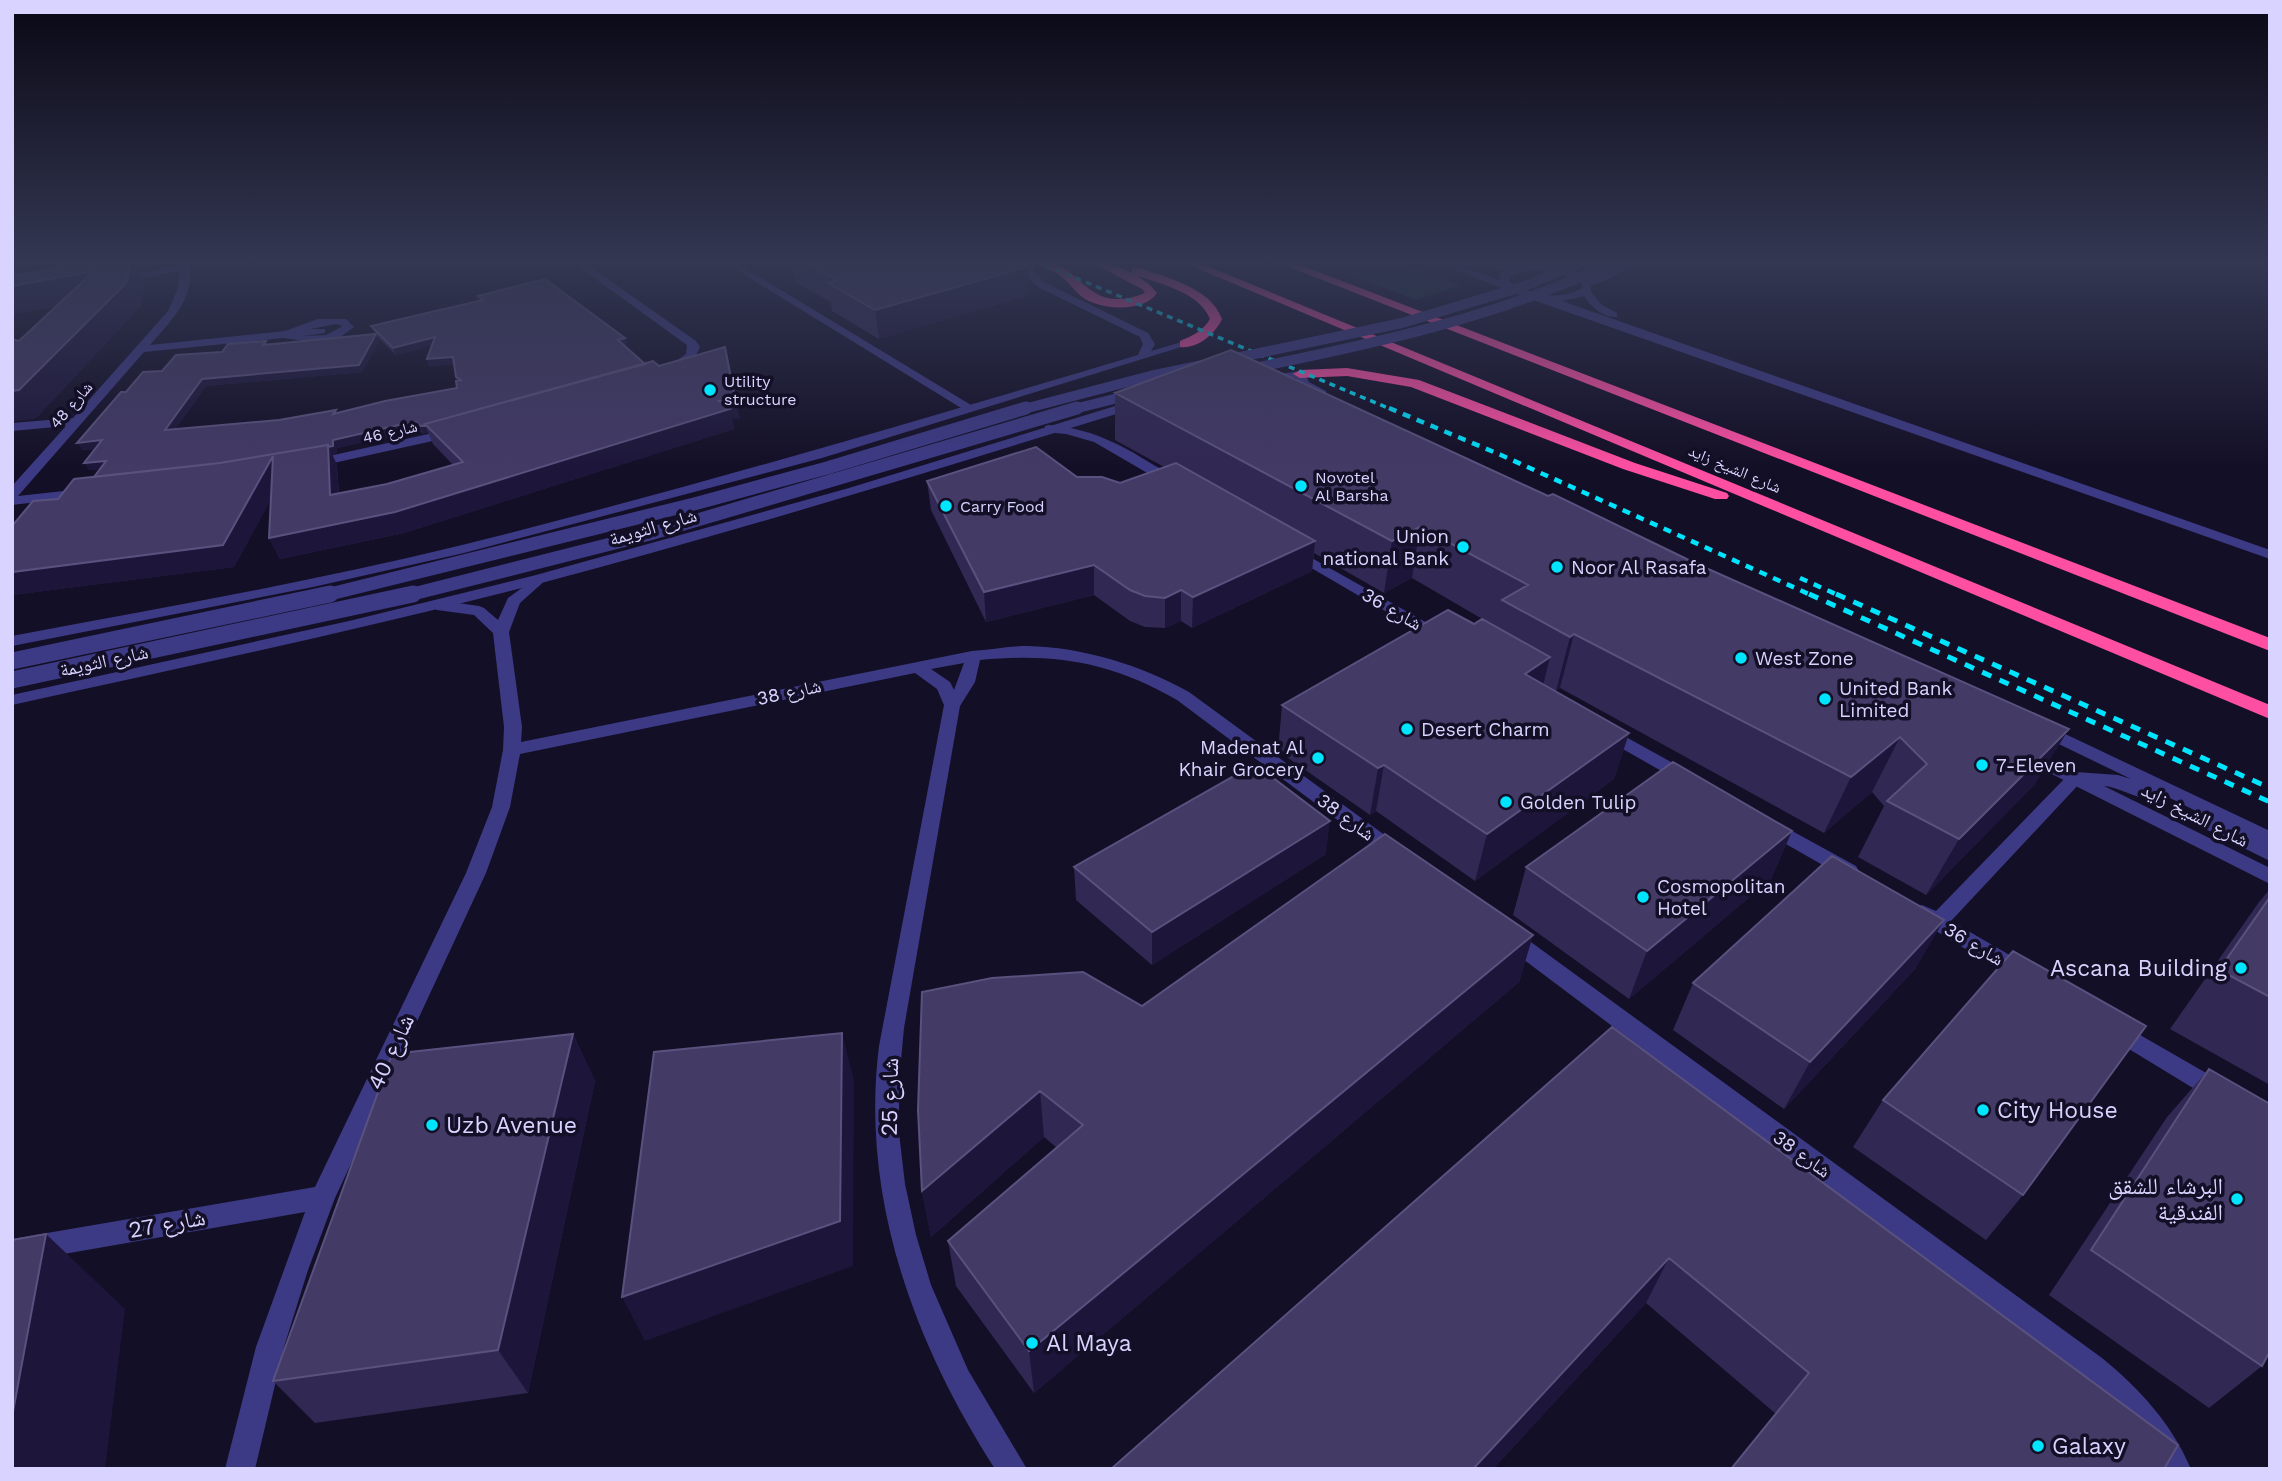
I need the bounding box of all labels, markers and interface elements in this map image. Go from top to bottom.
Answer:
place label: Utility structure [724,372,797,409]
street label: شارع 48 [46,378,97,433]
marker: Utility structure [702,382,718,398]
street label: شارع 46 [361,417,419,448]
street label: شارع الشيخ زايد [1686,441,1784,498]
place label: Novotel Al Barsha [1315,468,1388,505]
marker: Novotel Al Barsha [1293,478,1309,494]
place label: Carry Food [960,497,1045,516]
marker: Carry Food [938,498,954,514]
street label: شارع الثويمة [607,504,699,550]
place label: Union national Bank [1323,525,1449,570]
marker: Union national Bank [1455,539,1471,555]
place label: Noor Al Rasafa [1571,556,1707,579]
marker: Noor Al Rasafa [1549,559,1565,575]
street label: شارع 36 [1358,583,1426,635]
street label: شارع الثويمة [58,640,150,682]
place label: West Zone [1755,647,1854,670]
marker: West Zone [1733,650,1749,666]
street label: شارع 38 [755,674,823,710]
place label: United Bank Limited [1839,677,1952,722]
marker: United Bank Limited [1817,691,1833,707]
place label: Desert Charm [1421,718,1550,741]
marker: Desert Charm [1399,721,1415,737]
place label: Madenat Al Khair Grocery [1178,736,1304,781]
marker: Madenat Al Khair Grocery [1310,750,1326,766]
place label: 7-Eleven [1996,754,2077,777]
marker: 7-Eleven [1974,757,1990,773]
street label: شارع الشيخ زايد [2137,778,2252,853]
street label: شارع 38 [1313,788,1379,846]
place label: Golden Tulip [1520,791,1636,814]
marker: Golden Tulip [1498,794,1514,810]
place label: Cosmopolitan Hotel [1657,875,1786,920]
marker: Cosmopolitan Hotel [1635,889,1651,905]
street label: شارع 36 [1940,917,2008,971]
place label: Ascana Building [2050,955,2228,982]
marker: Ascana Building [2233,960,2249,976]
street label: شارع 40 [362,1010,421,1094]
street label: شارع 25 [876,1058,905,1136]
place label: City House [1997,1097,2118,1124]
marker: City House [1975,1102,1991,1118]
place label: Uzb Avenue [446,1112,577,1139]
marker: Uzb Avenue [424,1117,440,1133]
street label: شارع 38 [1769,1125,1835,1183]
place label: البرشاء للشقق الفندقية [2108,1173,2223,1226]
marker: البرشاء للشقق الفندقية [2229,1191,2245,1207]
street label: شارع 27 [127,1204,208,1245]
place label: Al Maya [1046,1330,1132,1357]
marker: Al Maya [1024,1335,1040,1351]
place label: Galaxy [2052,1433,2126,1460]
marker: Galaxy [2030,1438,2046,1454]

